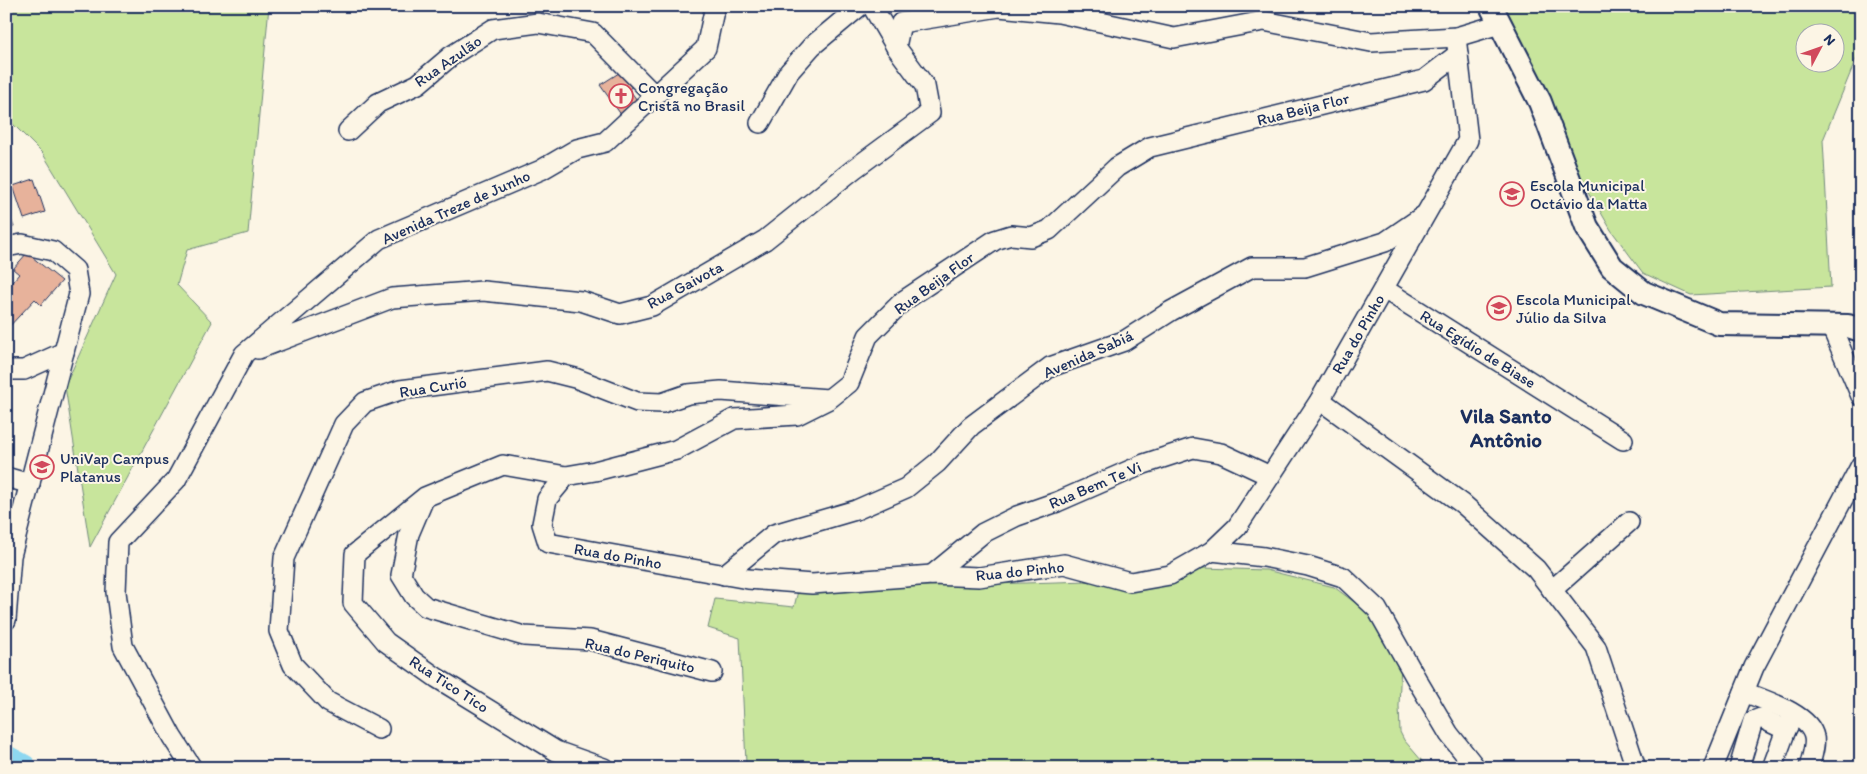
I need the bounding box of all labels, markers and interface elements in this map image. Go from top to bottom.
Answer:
north arrow [1794,22,1844,72]
street label: Rua Azulão [411,31,485,91]
text: N [1820,31,1839,49]
place label: Congregação Cristã no Brasil [638,78,745,115]
church icon: Congregação Cristã no Brasil [608,83,634,109]
street label: Rua Beija Flor [1255,88,1352,130]
street label: Avenida Treze de Junho [379,166,533,248]
place label: Escola Municipal Octávio da Matta [1530,176,1648,213]
school or university icon: Escola Municipal Octávio da Matta [1499,181,1525,207]
street label: Rua Beija Flor [890,247,978,318]
street label: Rua Gaivota [644,257,727,313]
place label: Escola Municipal Júlio da Silva [1516,290,1631,327]
street label: Rua do Pinho [1328,291,1388,377]
school or university icon: Escola Municipal Júlio da Silva [1486,295,1512,321]
street label: Rua Egídio de Biase [1417,306,1539,392]
street label: Avenida Sabiá [1040,325,1136,382]
street label: Rua Curió [398,372,468,402]
district label: Vila Santo Antônio [1460,403,1552,452]
place label: UniVap Campus Platanus [60,449,169,486]
school or university icon: UniVap Campus Platanus [29,454,55,480]
street label: Rua Bem Te Vi [1046,457,1144,513]
street label: Rua do Pinho [573,539,663,573]
street label: Rua do Pinho [975,557,1065,585]
street label: Rua do Periquito [583,633,697,677]
street label: Rua Tico Tico [406,651,492,717]

